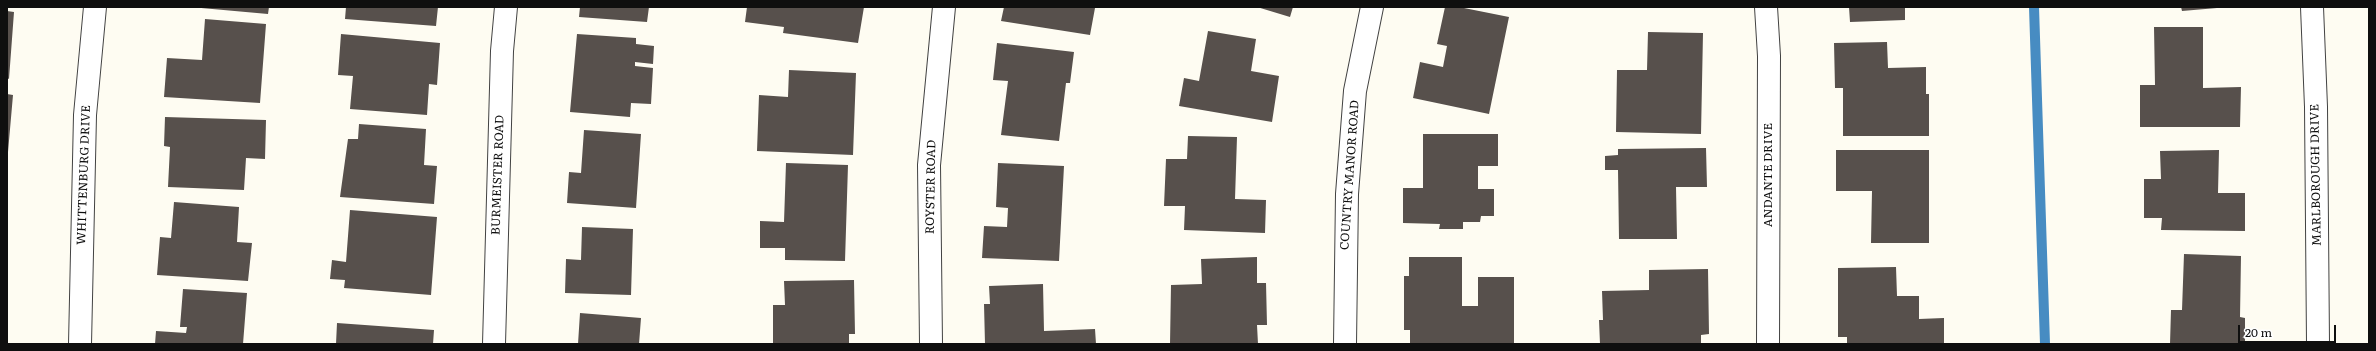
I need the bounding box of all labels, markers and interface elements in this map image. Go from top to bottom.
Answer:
street label: COUNTRY MANOR ROAD [1338,100,1362,250]
street label: MARLBOROUGH DRIVE [2308,104,2324,246]
street label: WHITTENBURG DRIVE [74,105,94,245]
street label: BURMEISTER ROAD [489,115,507,235]
street label: ANDANTE DRIVE [1761,123,1775,227]
street label: ROYSTER ROAD [923,140,939,234]
scale bar [2240,317,2338,343]
text: 20 m [2245,323,2272,341]

